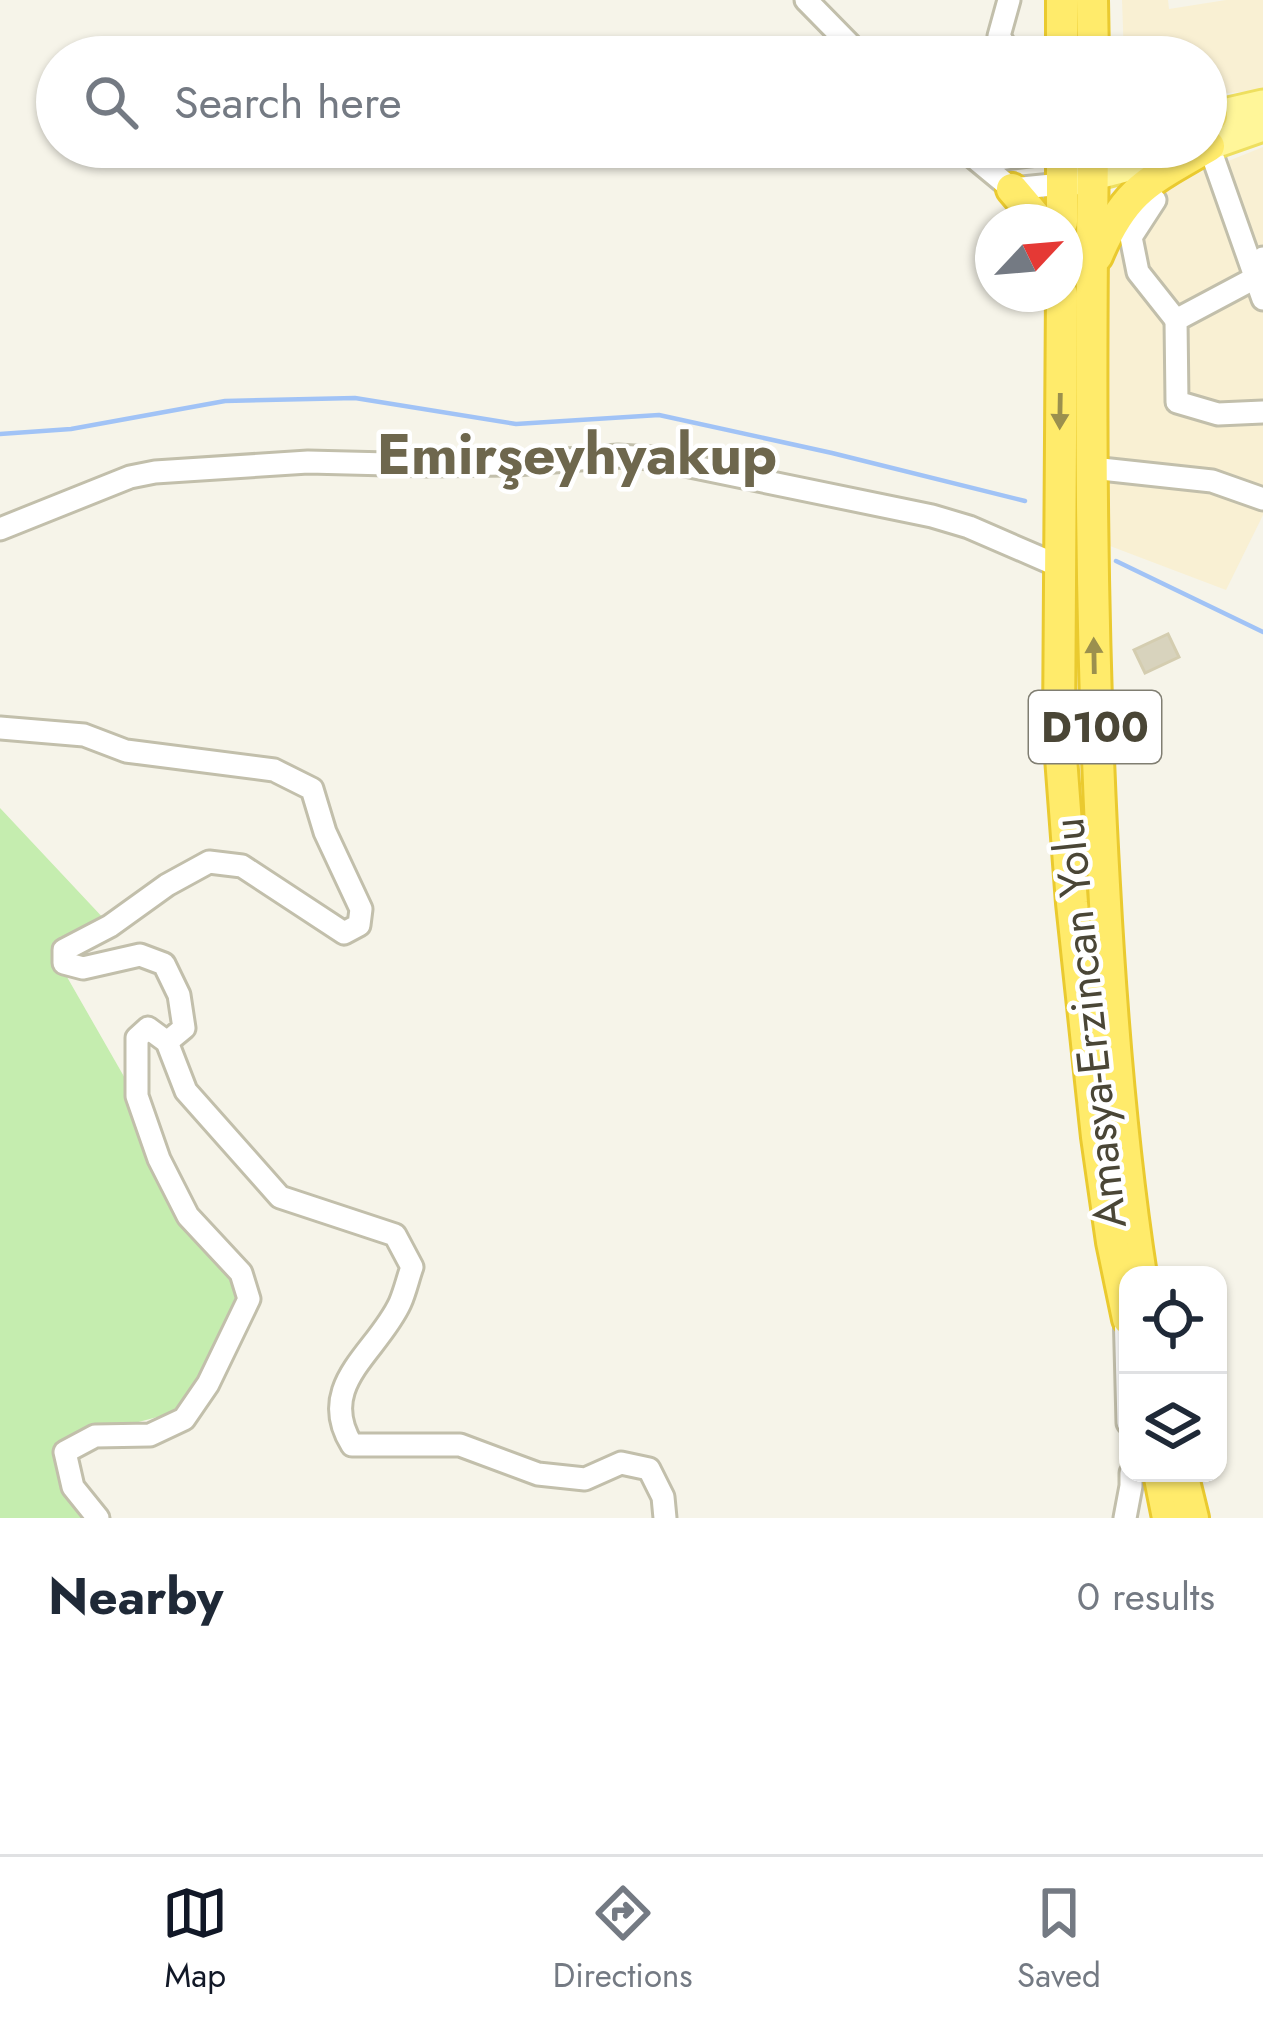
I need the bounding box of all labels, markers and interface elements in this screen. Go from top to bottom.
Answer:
search box [36,36,1227,168]
icon: search [78,69,144,135]
text: Search here [174,70,402,135]
north arrow [975,204,1083,312]
one-way arrow [1051,393,1070,431]
district label: Emirşeyhyakup [377,413,777,495]
one-way arrow [1085,636,1104,674]
road number: D100 [1029,691,1161,763]
street label: Amasya-Erzincan Yolu [1035,815,1143,1231]
map controls [1119,1266,1227,1482]
button: locate [1119,1266,1227,1374]
button: layers [1119,1374,1227,1482]
text: Nearby [48,1559,223,1633]
text: 0 results [1077,1568,1215,1625]
tab: Map [162,1880,228,1999]
tab: Directions [553,1880,693,1999]
tab: Saved [1017,1880,1101,1999]

